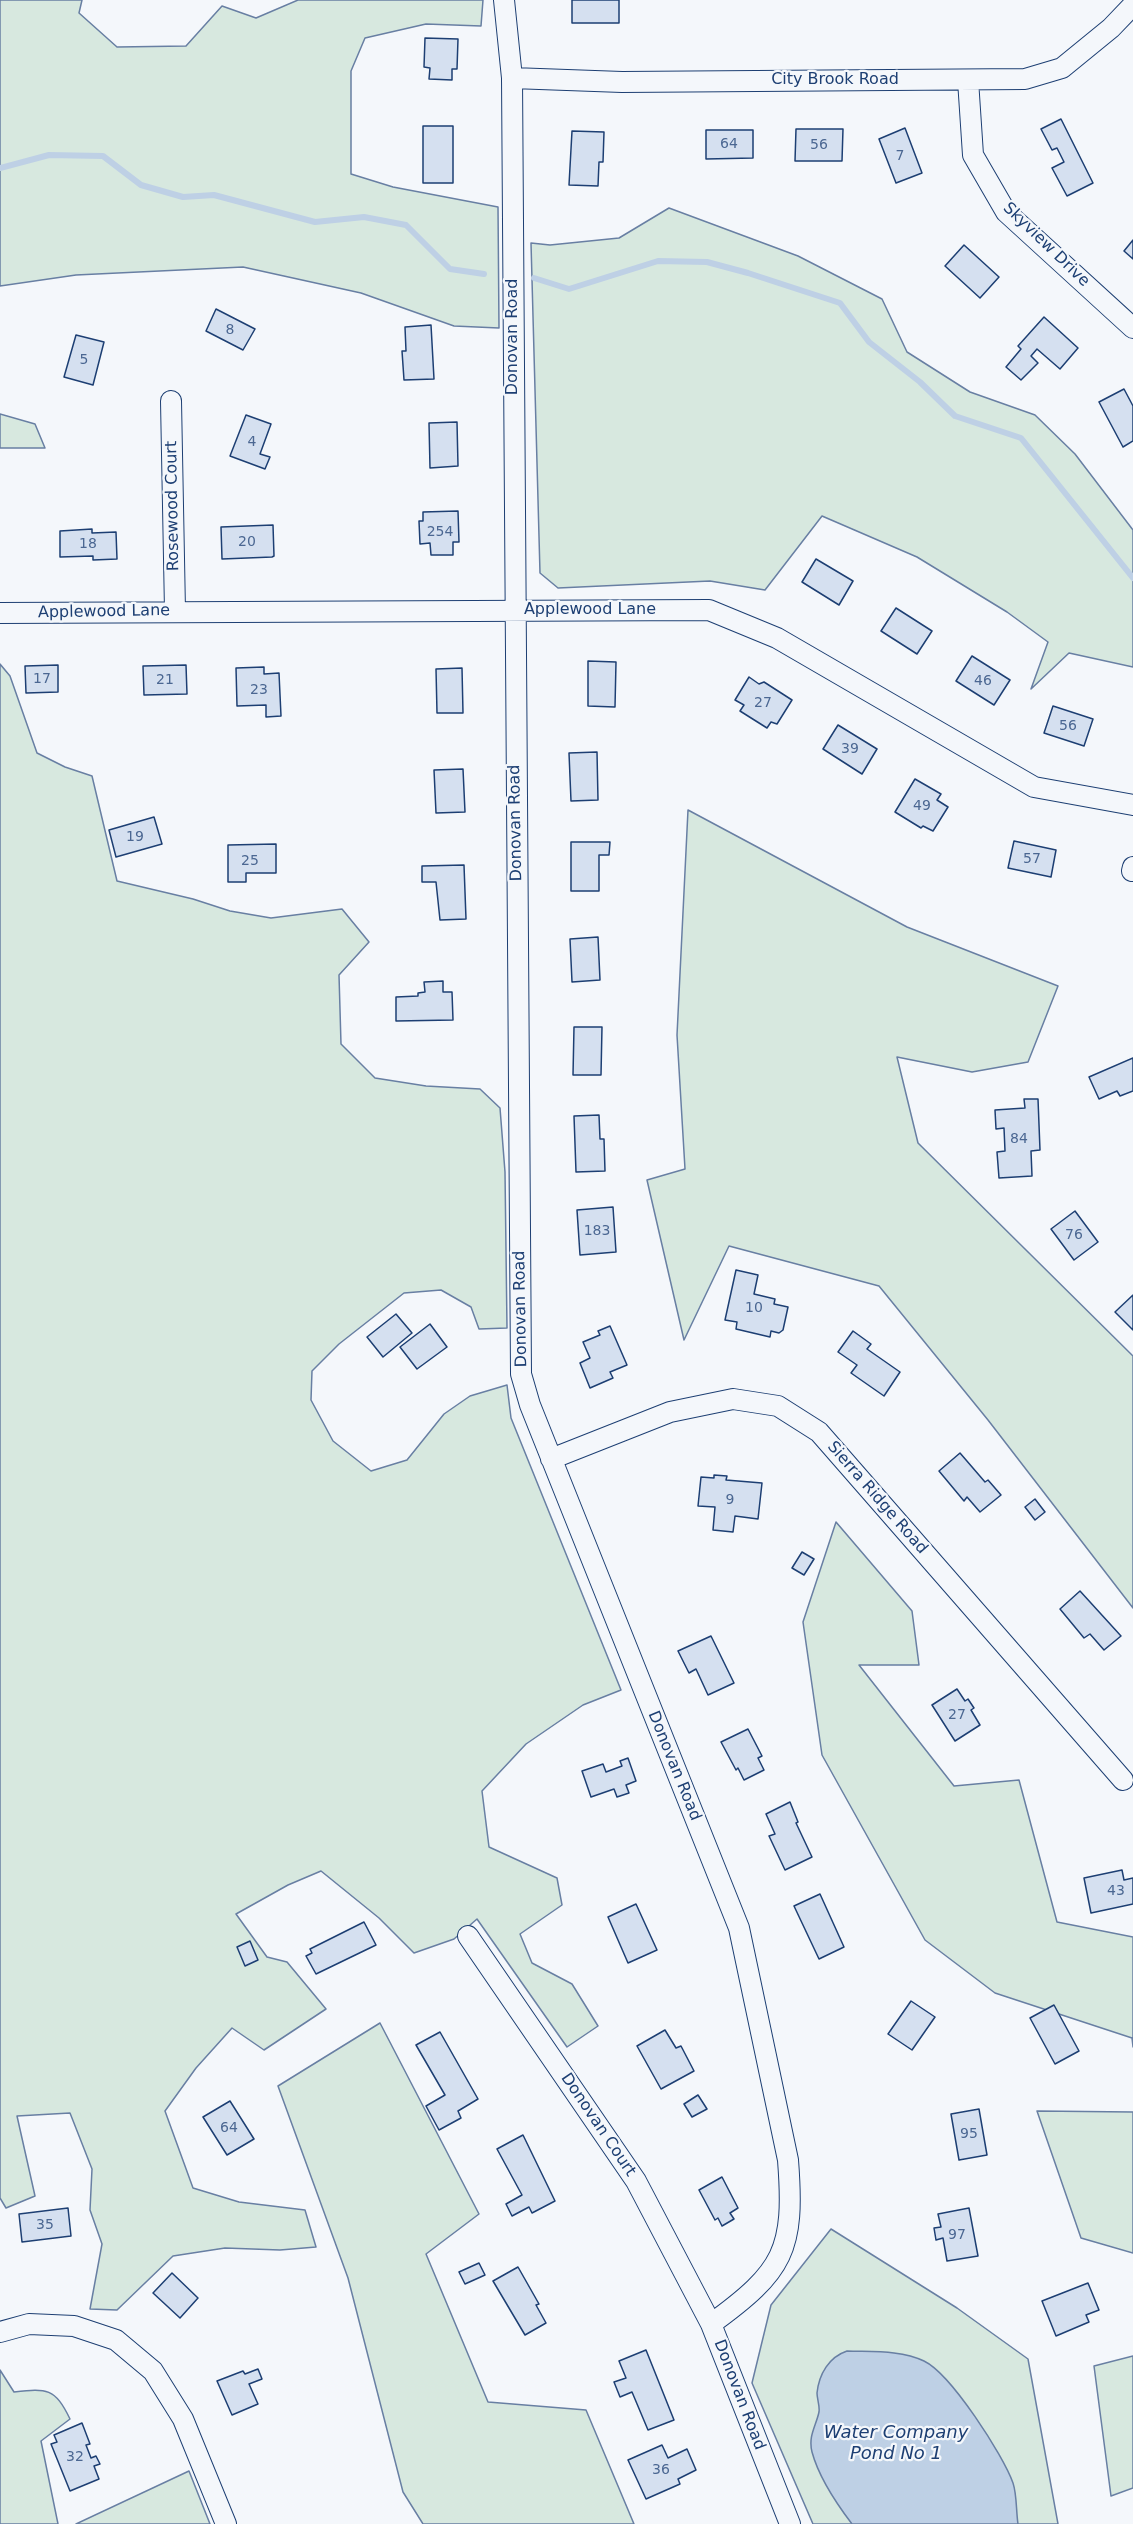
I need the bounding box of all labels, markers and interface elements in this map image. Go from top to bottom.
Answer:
street label: City Brook Road [771,70,899,90]
house number: 64 [720,136,738,152]
house number: 56 [810,137,828,153]
house number: 7 [896,148,904,164]
street label: Skyview Drive [999,199,1093,291]
street label: Donovan Road [503,279,523,395]
house number: 8 [226,322,234,338]
house number: 5 [80,352,88,368]
house number: 4 [248,434,256,450]
street label: Rosewood Court [162,441,184,571]
house number: 254 [427,524,453,540]
house number: 20 [238,534,256,550]
house number: 18 [79,536,97,552]
street label: Applewood Lane [524,600,656,620]
street label: Applewood Lane [38,601,170,623]
house number: 17 [33,671,51,687]
house number: 21 [156,672,174,688]
house number: 46 [974,673,992,689]
house number: 23 [250,682,268,698]
house number: 27 [754,695,772,711]
house number: 56 [1059,718,1077,734]
house number: 39 [841,741,859,757]
street label: Donovan Road [505,764,527,882]
house number: 49 [913,798,931,814]
house number: 19 [126,829,144,845]
house number: 57 [1023,851,1041,867]
house number: 25 [241,853,259,869]
house number: 84 [1010,1131,1028,1147]
house number: 183 [584,1223,610,1239]
house number: 76 [1065,1227,1083,1243]
street label: Donovan Road [510,1250,532,1368]
house number: 10 [745,1300,763,1316]
street label: Sierra Ridge Road [823,1438,931,1558]
house number: 9 [726,1492,734,1508]
house number: 27 [948,1707,966,1723]
street label: Donovan Road [643,1708,705,1824]
house number: 43 [1107,1883,1125,1899]
street label: Donovan Court [556,2070,640,2180]
house number: 64 [220,2120,238,2136]
house number: 95 [960,2126,978,2142]
house number: 35 [36,2217,54,2233]
house number: 97 [948,2227,966,2243]
street label: Donovan Road [709,2337,769,2453]
water label: Water Company Pond No 1 [824,2422,968,2464]
house number: 32 [66,2449,84,2465]
house number: 36 [652,2462,670,2478]

